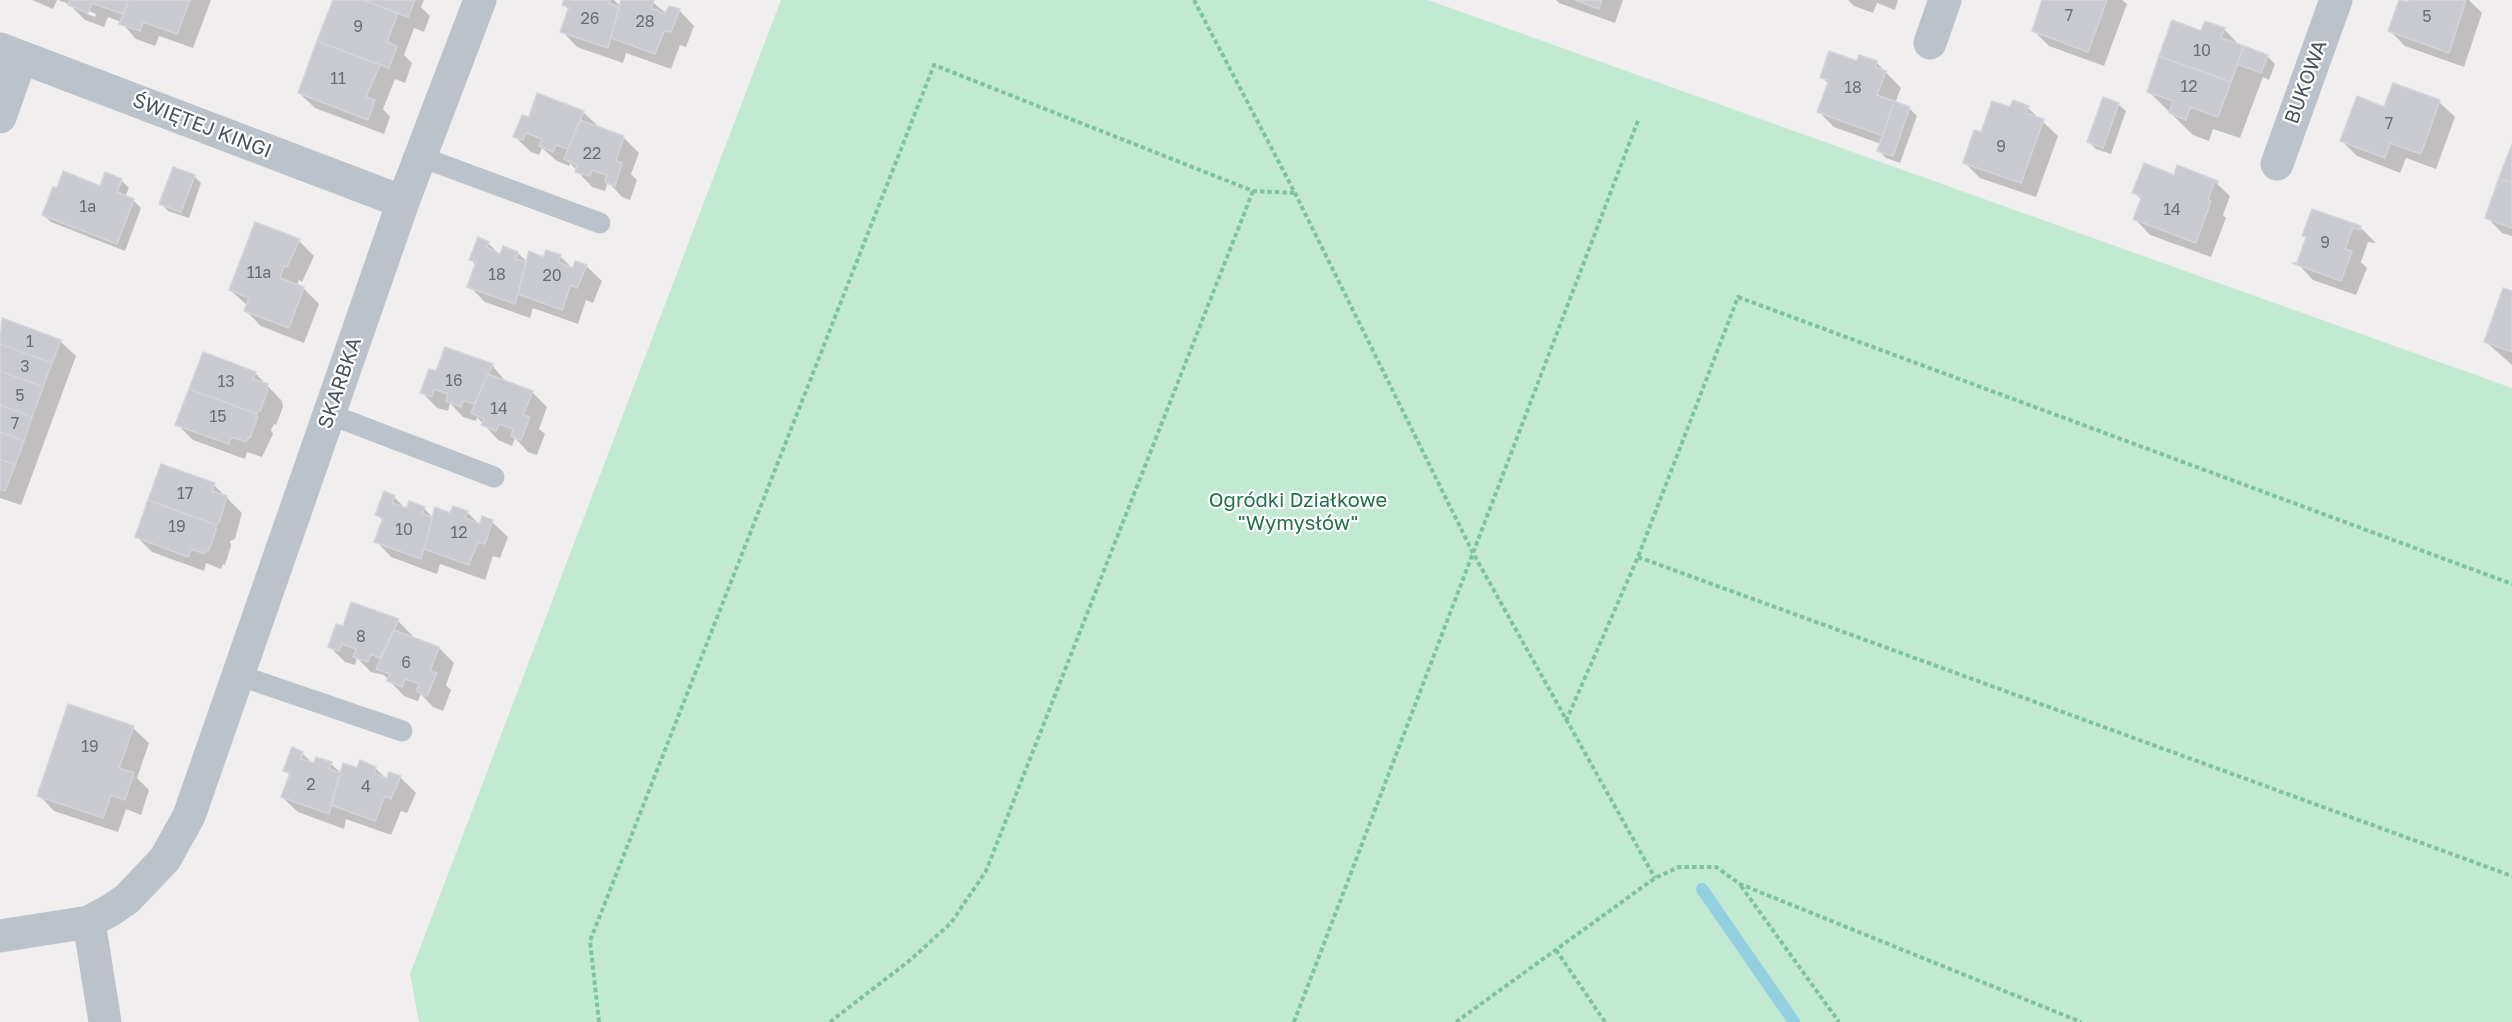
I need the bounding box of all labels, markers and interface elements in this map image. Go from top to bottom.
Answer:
house number: 7 [2065,6,2073,26]
house number: 5 [2422,7,2432,27]
house number: 26 [581,9,599,29]
house number: 28 [635,12,655,32]
house number: 9 [353,17,363,37]
street label: BUKOWA [2280,37,2332,127]
house number: 10 [2193,41,2211,61]
house number: 11 [330,69,346,89]
house number: 12 [2180,77,2198,97]
house number: 18 [1844,78,1862,98]
street label: ŚWIĘTEJ KINGI [129,88,275,164]
house number: 7 [2385,114,2393,134]
house number: 9 [1996,137,2006,157]
house number: 22 [583,144,601,164]
house number: 1a [80,197,96,217]
house number: 14 [2163,200,2181,220]
house number: 9 [2320,233,2330,253]
house number: 11a [247,263,271,283]
house number: 18 [488,265,506,285]
house number: 20 [542,266,562,286]
house number: 1 [26,332,34,352]
street label: SKARBKA [313,334,367,432]
house number: 3 [20,357,30,377]
house number: 16 [445,371,463,391]
house number: 13 [217,372,235,392]
house number: 5 [15,386,25,406]
house number: 14 [490,399,508,419]
house number: 15 [209,407,227,427]
house number: 7 [11,414,19,434]
house number: 17 [177,484,193,504]
park label: Ogródki Działkowe "Wymysłów" [1209,489,1387,536]
house number: 19 [168,517,186,537]
house number: 10 [395,520,413,540]
house number: 12 [450,523,468,543]
house number: 8 [356,627,366,647]
house number: 6 [401,653,411,673]
house number: 19 [81,737,99,757]
house number: 2 [306,775,316,795]
house number: 4 [361,777,371,797]

